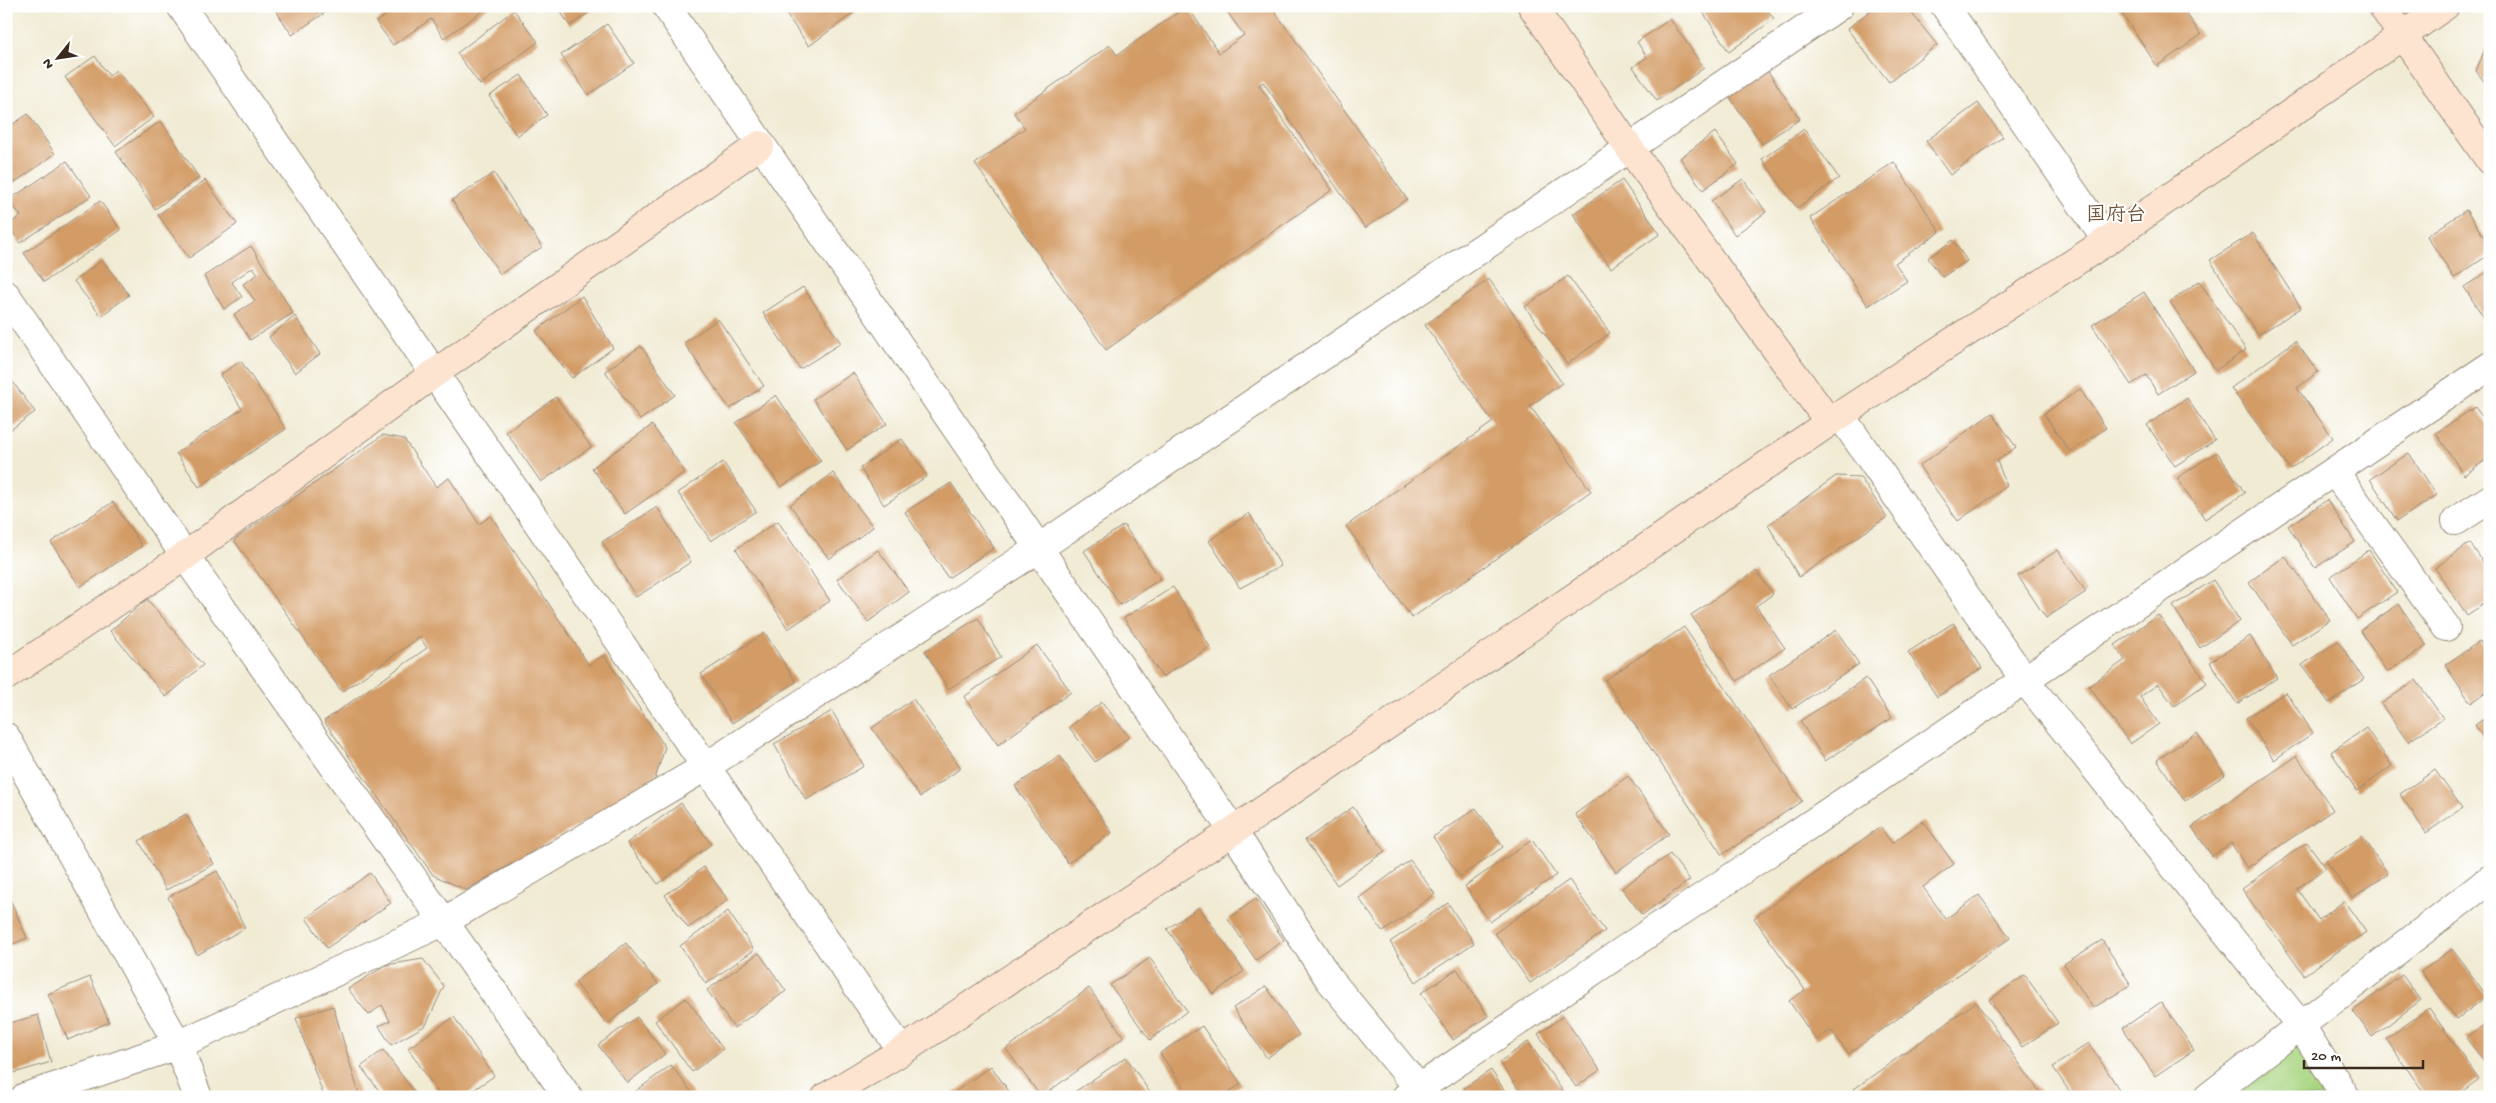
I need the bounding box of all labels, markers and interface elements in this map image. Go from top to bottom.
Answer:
north arrow [32,32,82,82]
text: N [39,55,59,71]
district label: 国府台 [2086,203,2146,228]
scale bar [2304,1038,2422,1070]
text: 20 m [2311,1048,2341,1066]

